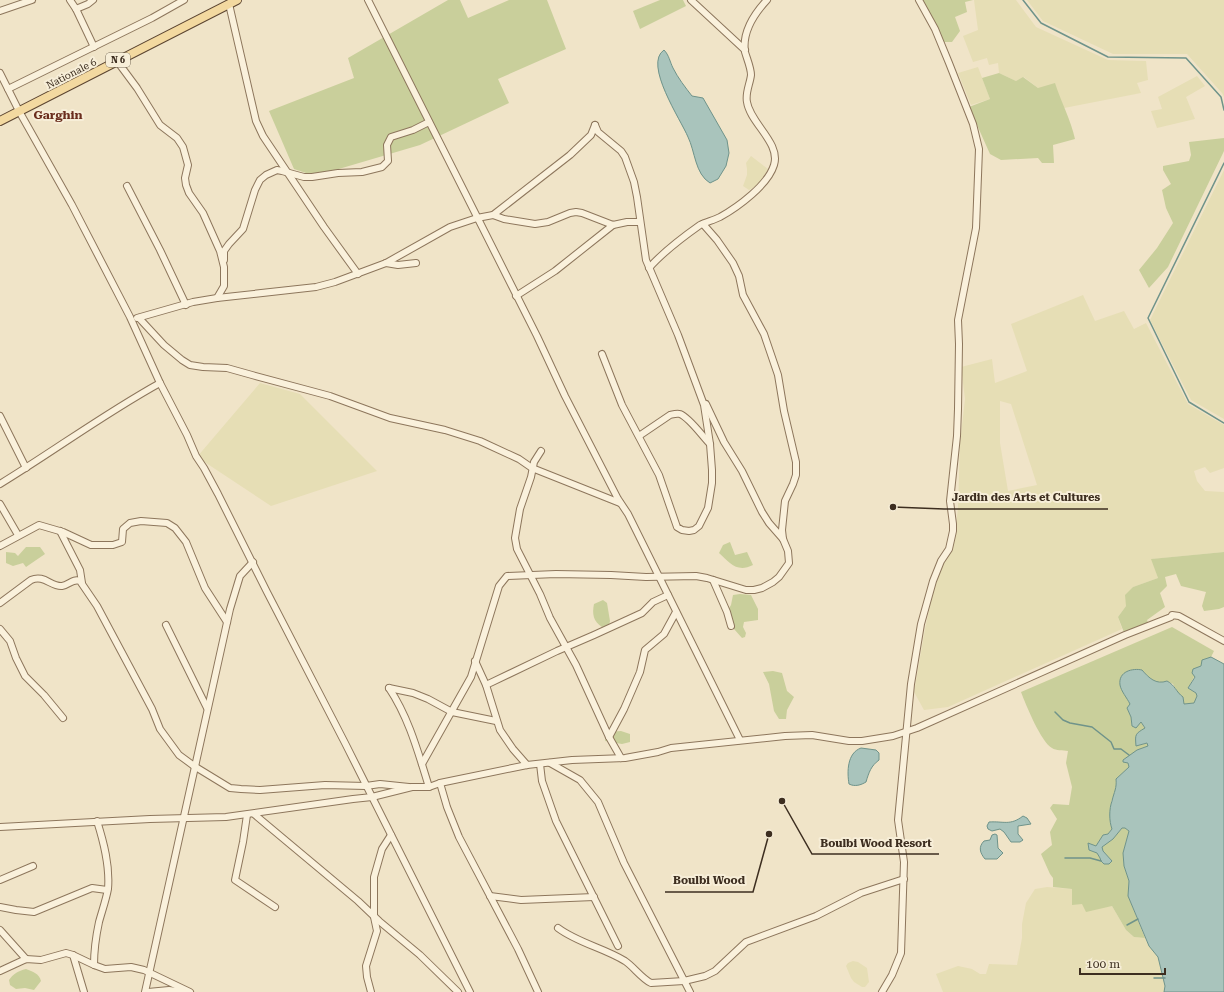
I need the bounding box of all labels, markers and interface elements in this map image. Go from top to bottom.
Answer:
road number: N 6 [106,53,130,67]
street label: Nationale 6 [44,56,98,91]
district label: Garghin [33,108,83,122]
callout: Jardin des Arts et Cultures [944,486,1108,509]
text: Jardin des Arts et Cultures [952,491,1101,504]
callout: Boulbi Wood Resort [812,831,939,854]
text: Boulbi Wood Resort [820,837,932,850]
callout: Boulbi Wood [665,869,753,892]
text: Boulbi Wood [673,874,746,887]
scale bar [1080,950,1165,976]
text: 100 m [1086,957,1120,971]

